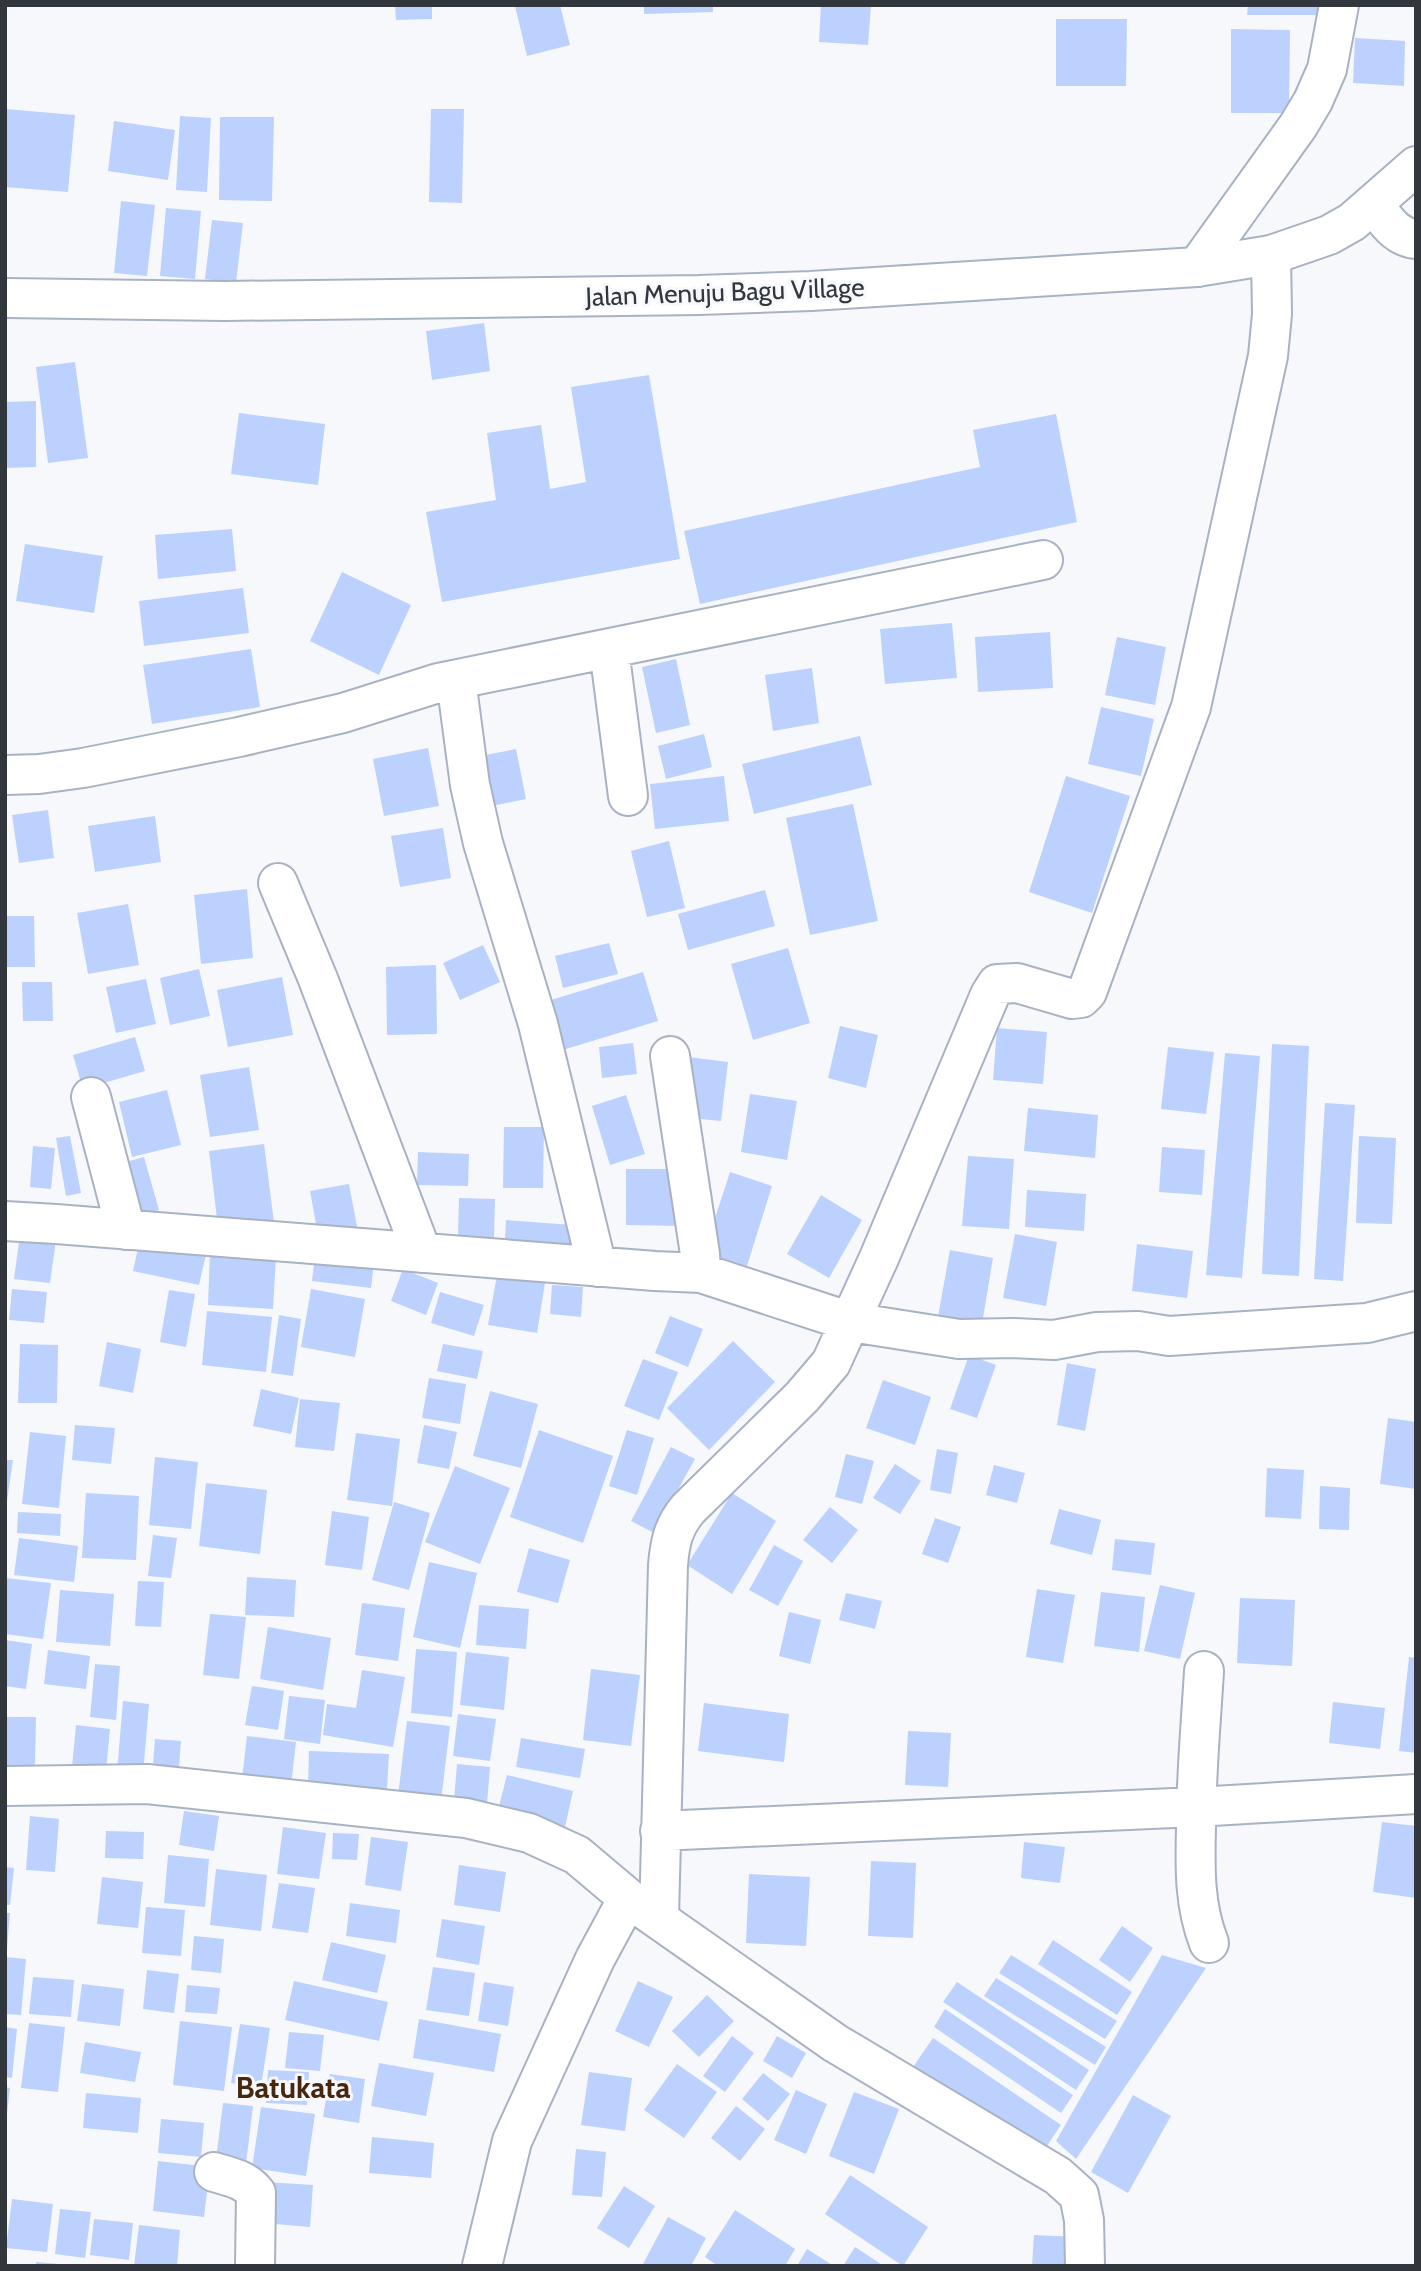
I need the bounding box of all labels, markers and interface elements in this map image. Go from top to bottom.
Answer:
street label: Jalan Menuju Bagu Village [584,271,865,313]
district label: Batukata [236,2069,350,2106]

